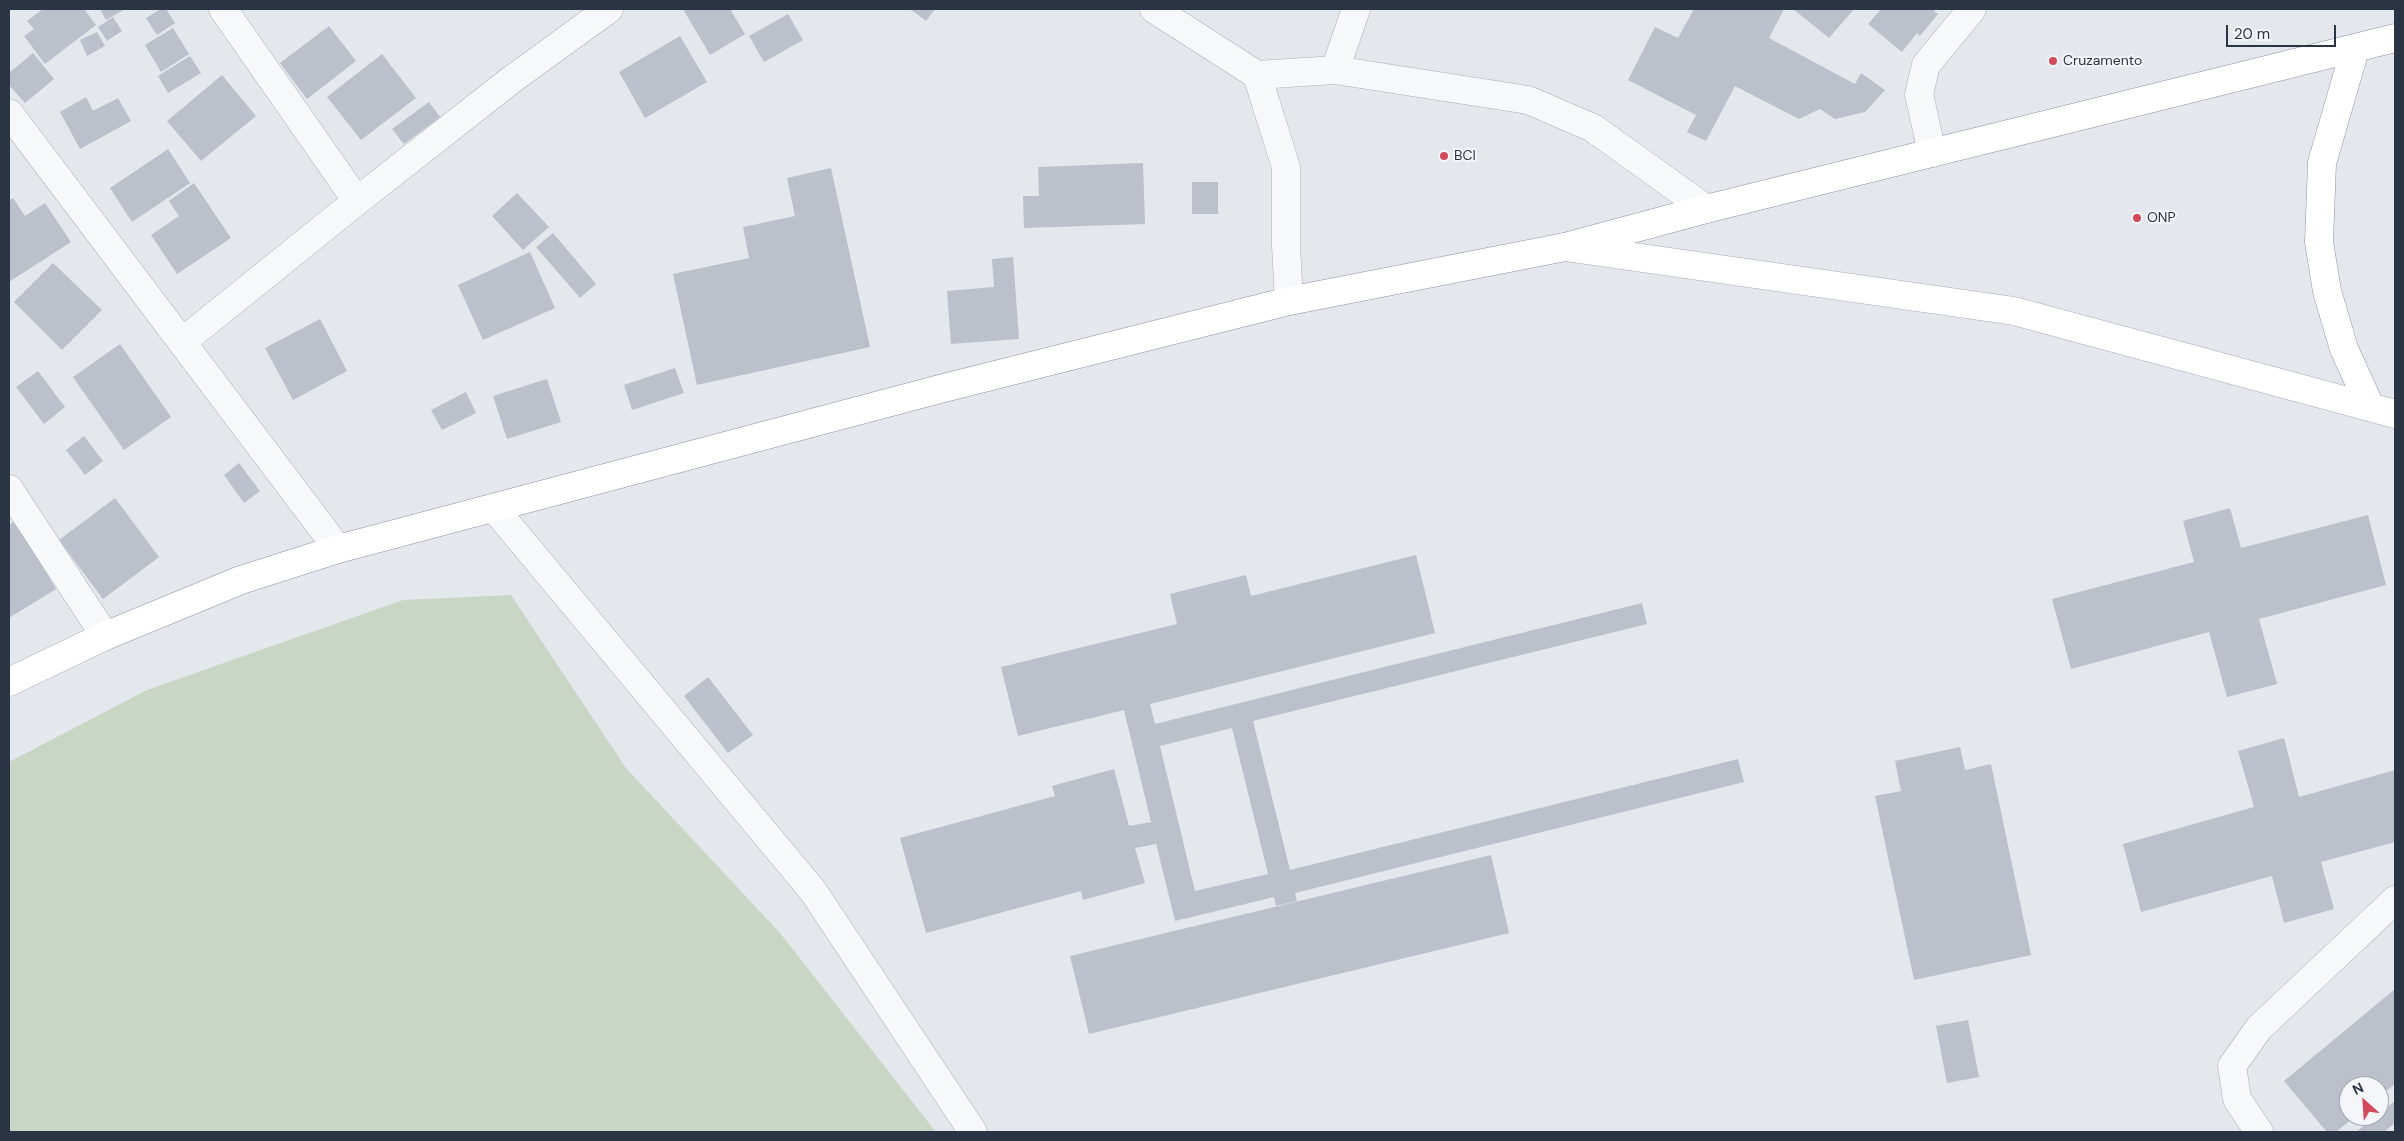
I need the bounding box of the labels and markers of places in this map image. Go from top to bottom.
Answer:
place label: Cruzamento [2063,53,2142,69]
marker: Cruzamento [2047,55,2059,67]
place label: BCI [1454,148,1476,164]
marker: BCI [1438,150,1450,162]
place label: ONP [2147,210,2176,226]
marker: ONP [2131,212,2143,224]

